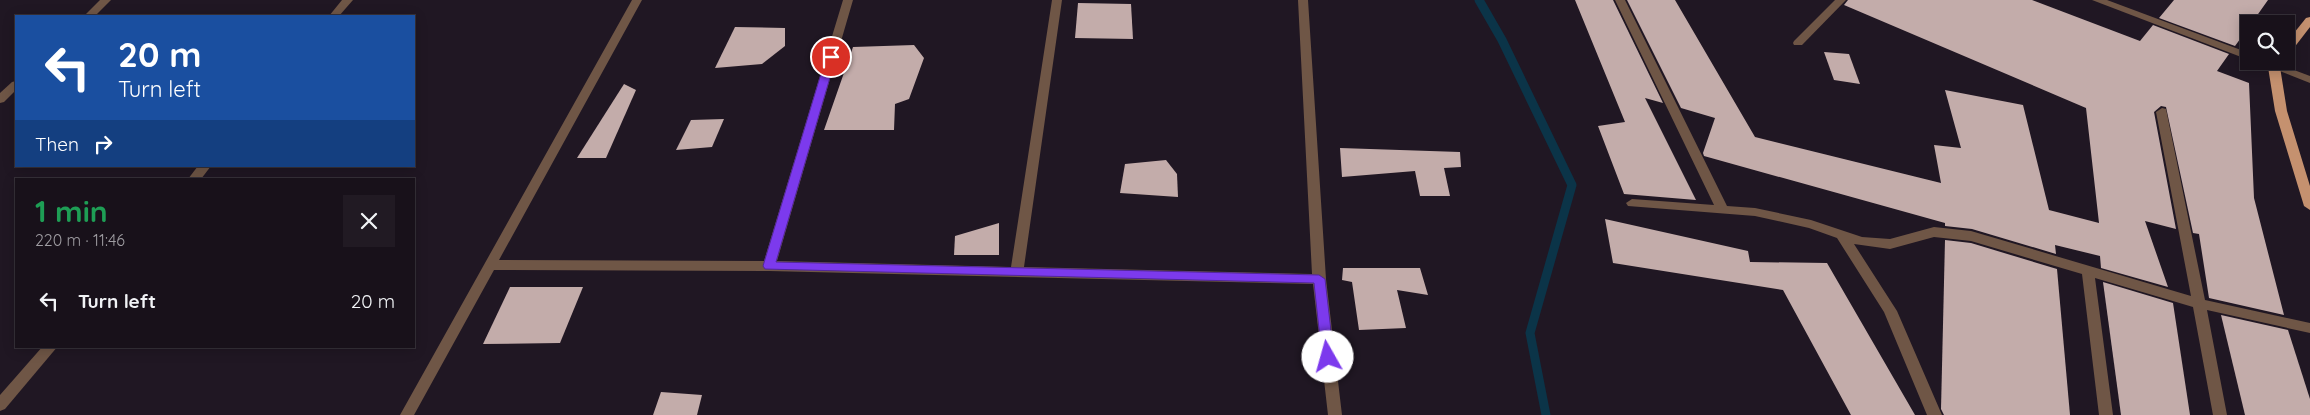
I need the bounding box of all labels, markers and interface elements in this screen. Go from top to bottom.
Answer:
map controls [2240,15,2295,70]
button: search [2240,15,2295,70]
text: 20 m [118,32,201,76]
icon: left [35,35,100,100]
pin [810,36,852,78]
icon: arrive [817,43,845,71]
text: Turn left [118,75,201,103]
icon: right [89,130,117,158]
text: Then [35,132,79,156]
text: 1 min [35,192,108,230]
button: close [343,195,395,247]
text: 220 m · 11:46 [35,230,125,250]
icon: left [35,287,63,315]
text: Turn left [78,289,156,313]
text: 20 m [351,289,395,313]
position arrow [1301,330,1353,382]

